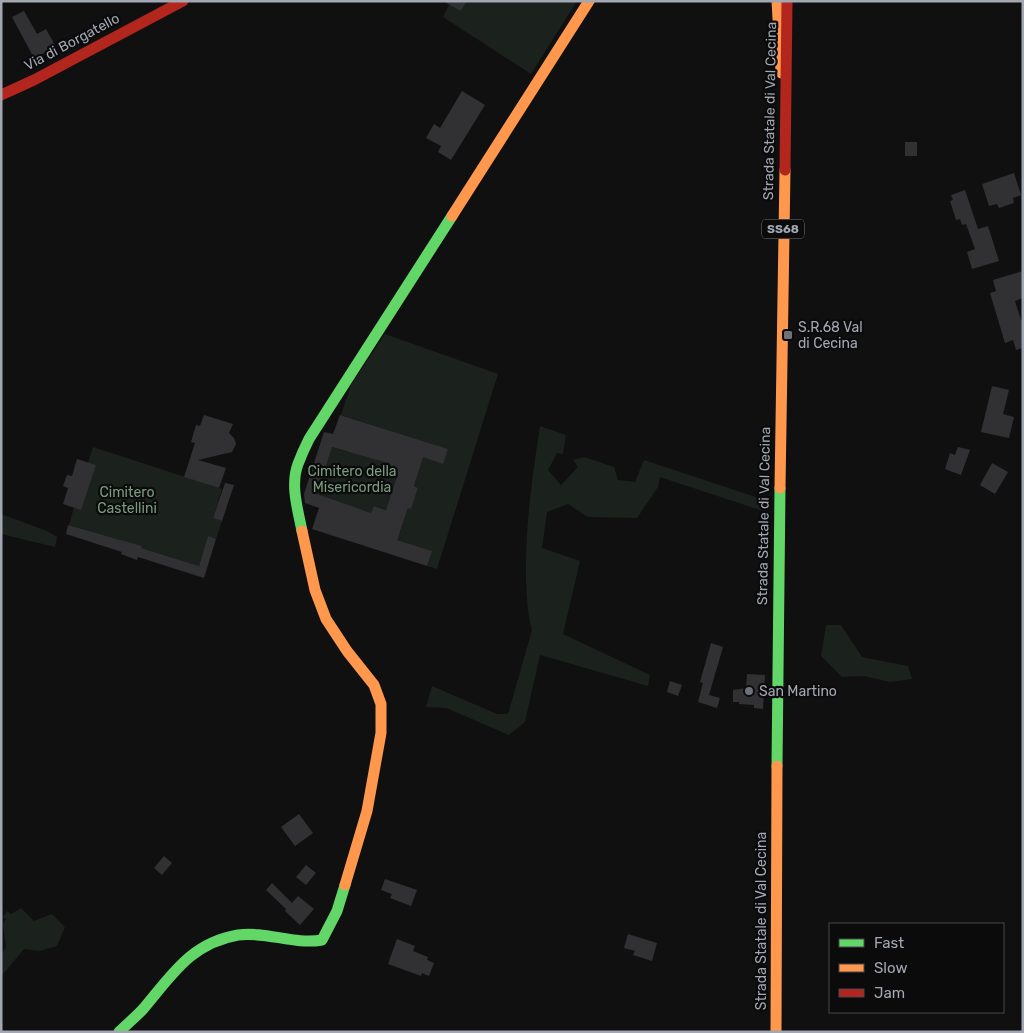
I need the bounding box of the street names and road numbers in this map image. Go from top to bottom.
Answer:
street label: Via di Borgatello [21,10,123,74]
street label: Strada Statale di Val Cecina [760,22,780,200]
road number: SS68 [762,220,804,238]
street label: Strada Statale di Val Cecina [754,427,774,605]
street label: Strada Statale di Val Cecina [753,832,770,1010]

